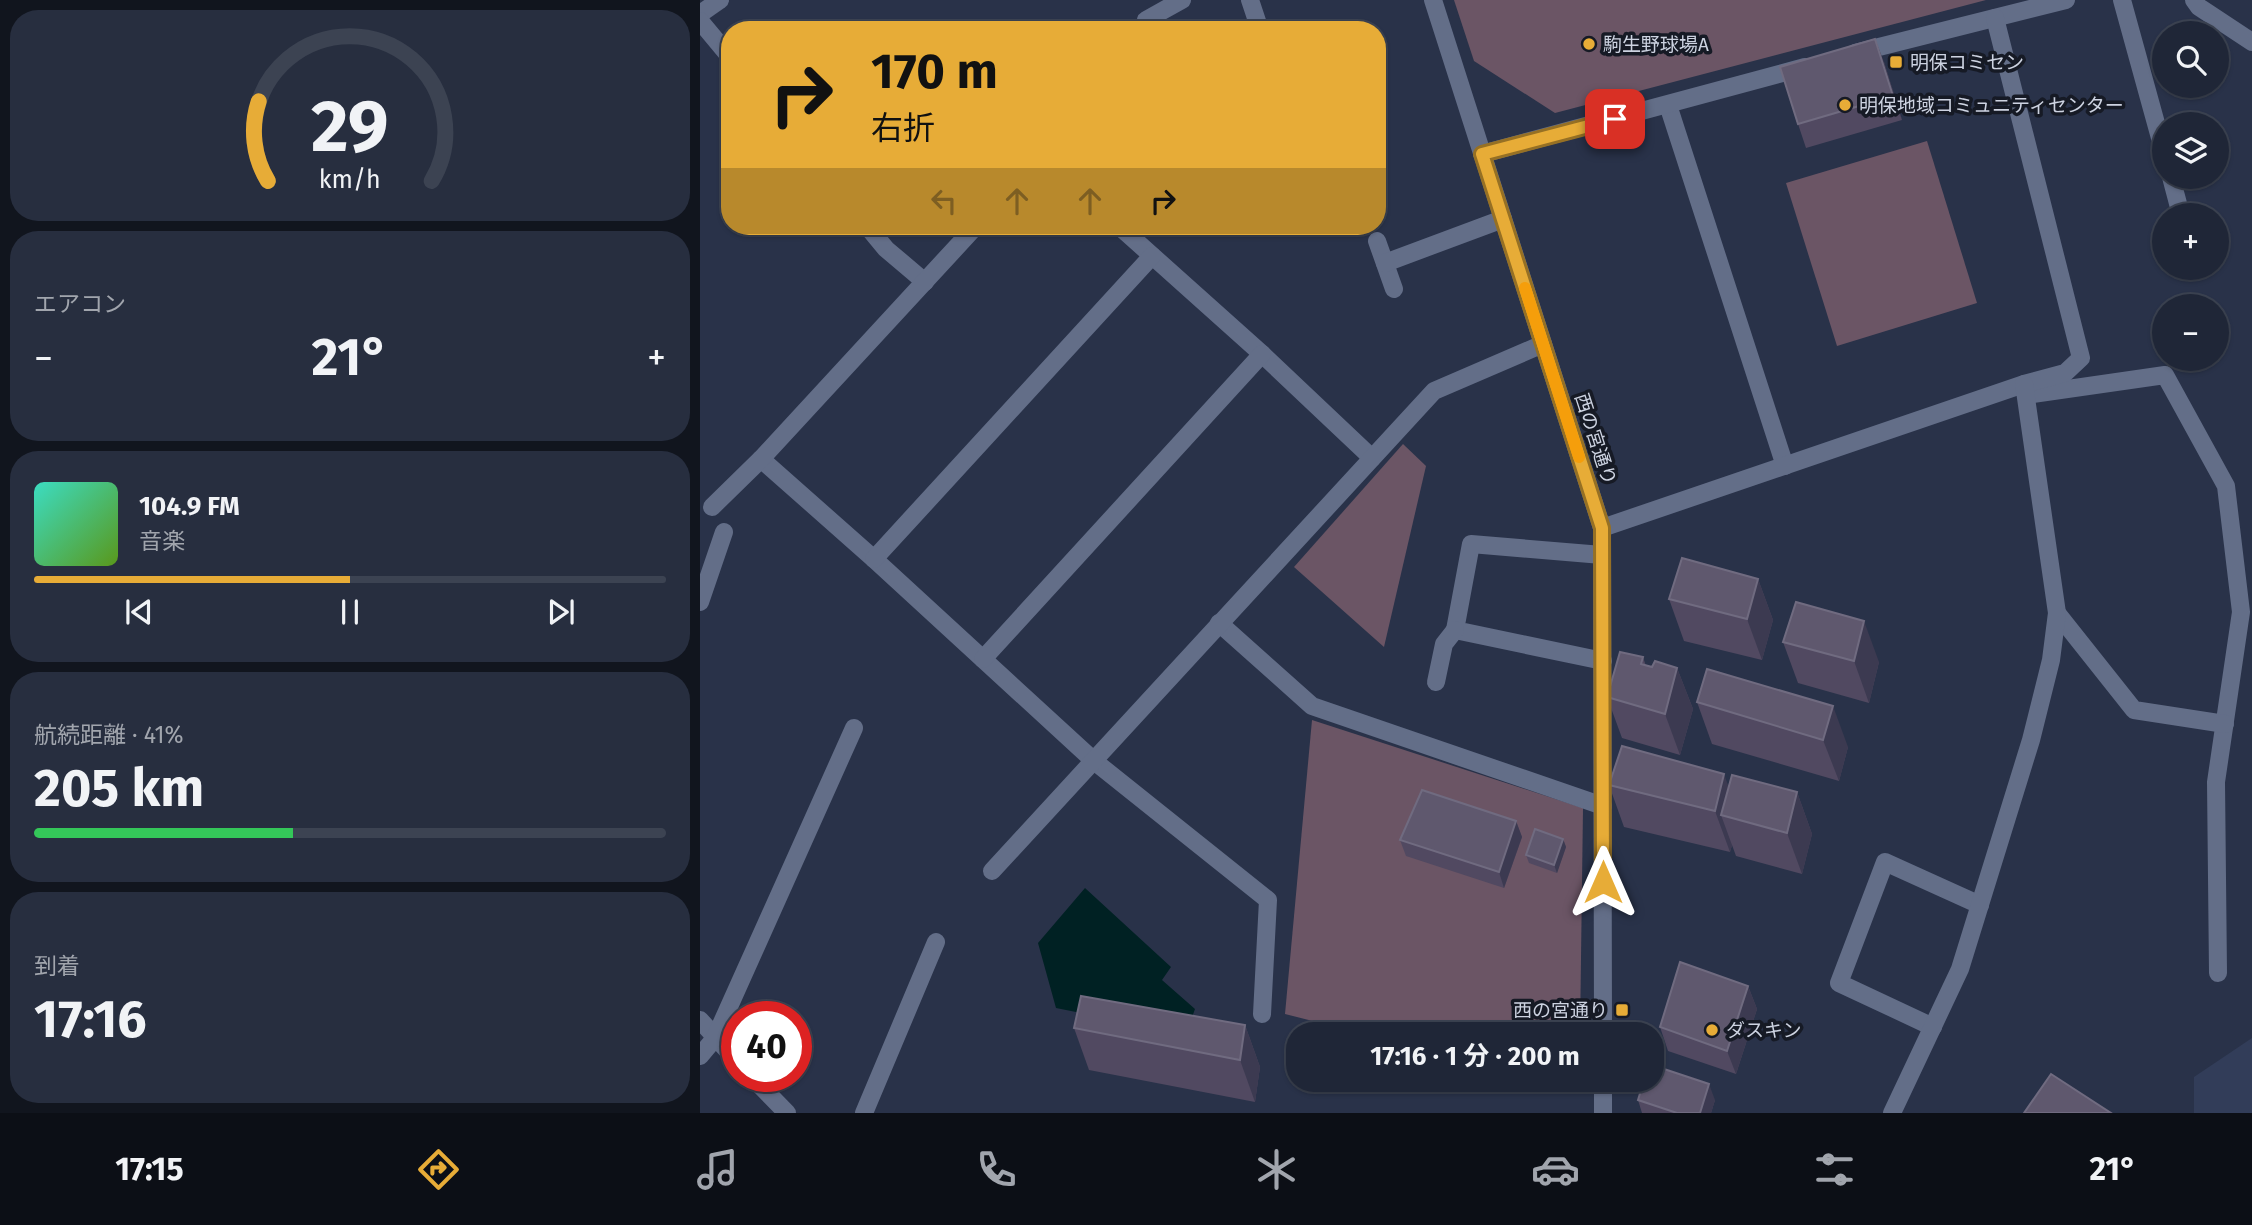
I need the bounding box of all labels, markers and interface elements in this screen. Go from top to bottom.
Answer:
map controls [2152,21,2229,371]
button: search [2152,21,2229,98]
place label: 駒生野球場A [1603,33,1709,56]
marker: 駒生野球場A [1581,36,1597,52]
text: 170 m [871,42,998,101]
icon: right [756,49,847,140]
place label: 明保コミセン [1910,51,2024,74]
marker: 明保コミセン [1888,54,1904,70]
text: 29 [311,84,389,171]
pin [1585,89,1645,149]
place label: 明保地域コミュニティセンター [1859,94,2124,117]
marker: 明保地域コミュニティセンター [1837,97,1853,113]
icon: arrive [1596,100,1634,138]
text: 右折 [871,109,935,147]
button: layers [2152,112,2229,189]
text: km/h [319,165,381,195]
icon: left [925,182,963,220]
icon: ahead [998,182,1036,220]
icon: ahead [1071,182,1109,220]
icon: right [1144,182,1182,220]
button: + [2152,203,2229,280]
text: エアコン [34,290,126,318]
button: − [2152,294,2229,371]
text: 21° [312,326,389,389]
text: − [34,335,53,381]
text: + [647,335,666,381]
street label: 西の宮通り [1570,390,1621,488]
text: 104.9 FM [139,491,240,522]
text: 音楽 [139,527,185,555]
icon: previous [120,593,158,631]
icon: pause [331,593,369,631]
icon: next [542,593,580,631]
text: 航続距離 · 41% [34,721,184,749]
text: 205 km [34,757,204,820]
position arrow [1566,845,1640,919]
text: 到着 [34,952,80,980]
text: 17:16 [34,988,147,1051]
place label: 西の宮通り [1513,999,1608,1022]
speed limit sign: 40 [721,1001,812,1092]
marker: 西の宮通り [1614,1002,1630,1018]
place label: ダスキン [1726,1019,1801,1042]
marker: ダスキン [1704,1022,1720,1038]
text: 17:16 · 1 分 · 200 m [1370,1041,1580,1072]
icon: directions [414,1145,463,1194]
icon: music [693,1145,742,1194]
icon: phone [972,1145,1021,1194]
icon: climate [1252,1145,1301,1194]
icon: car [1531,1145,1580,1194]
icon: filters [1810,1145,1859,1194]
text: 17:15 [115,1150,184,1188]
text: 21° [2089,1150,2137,1188]

